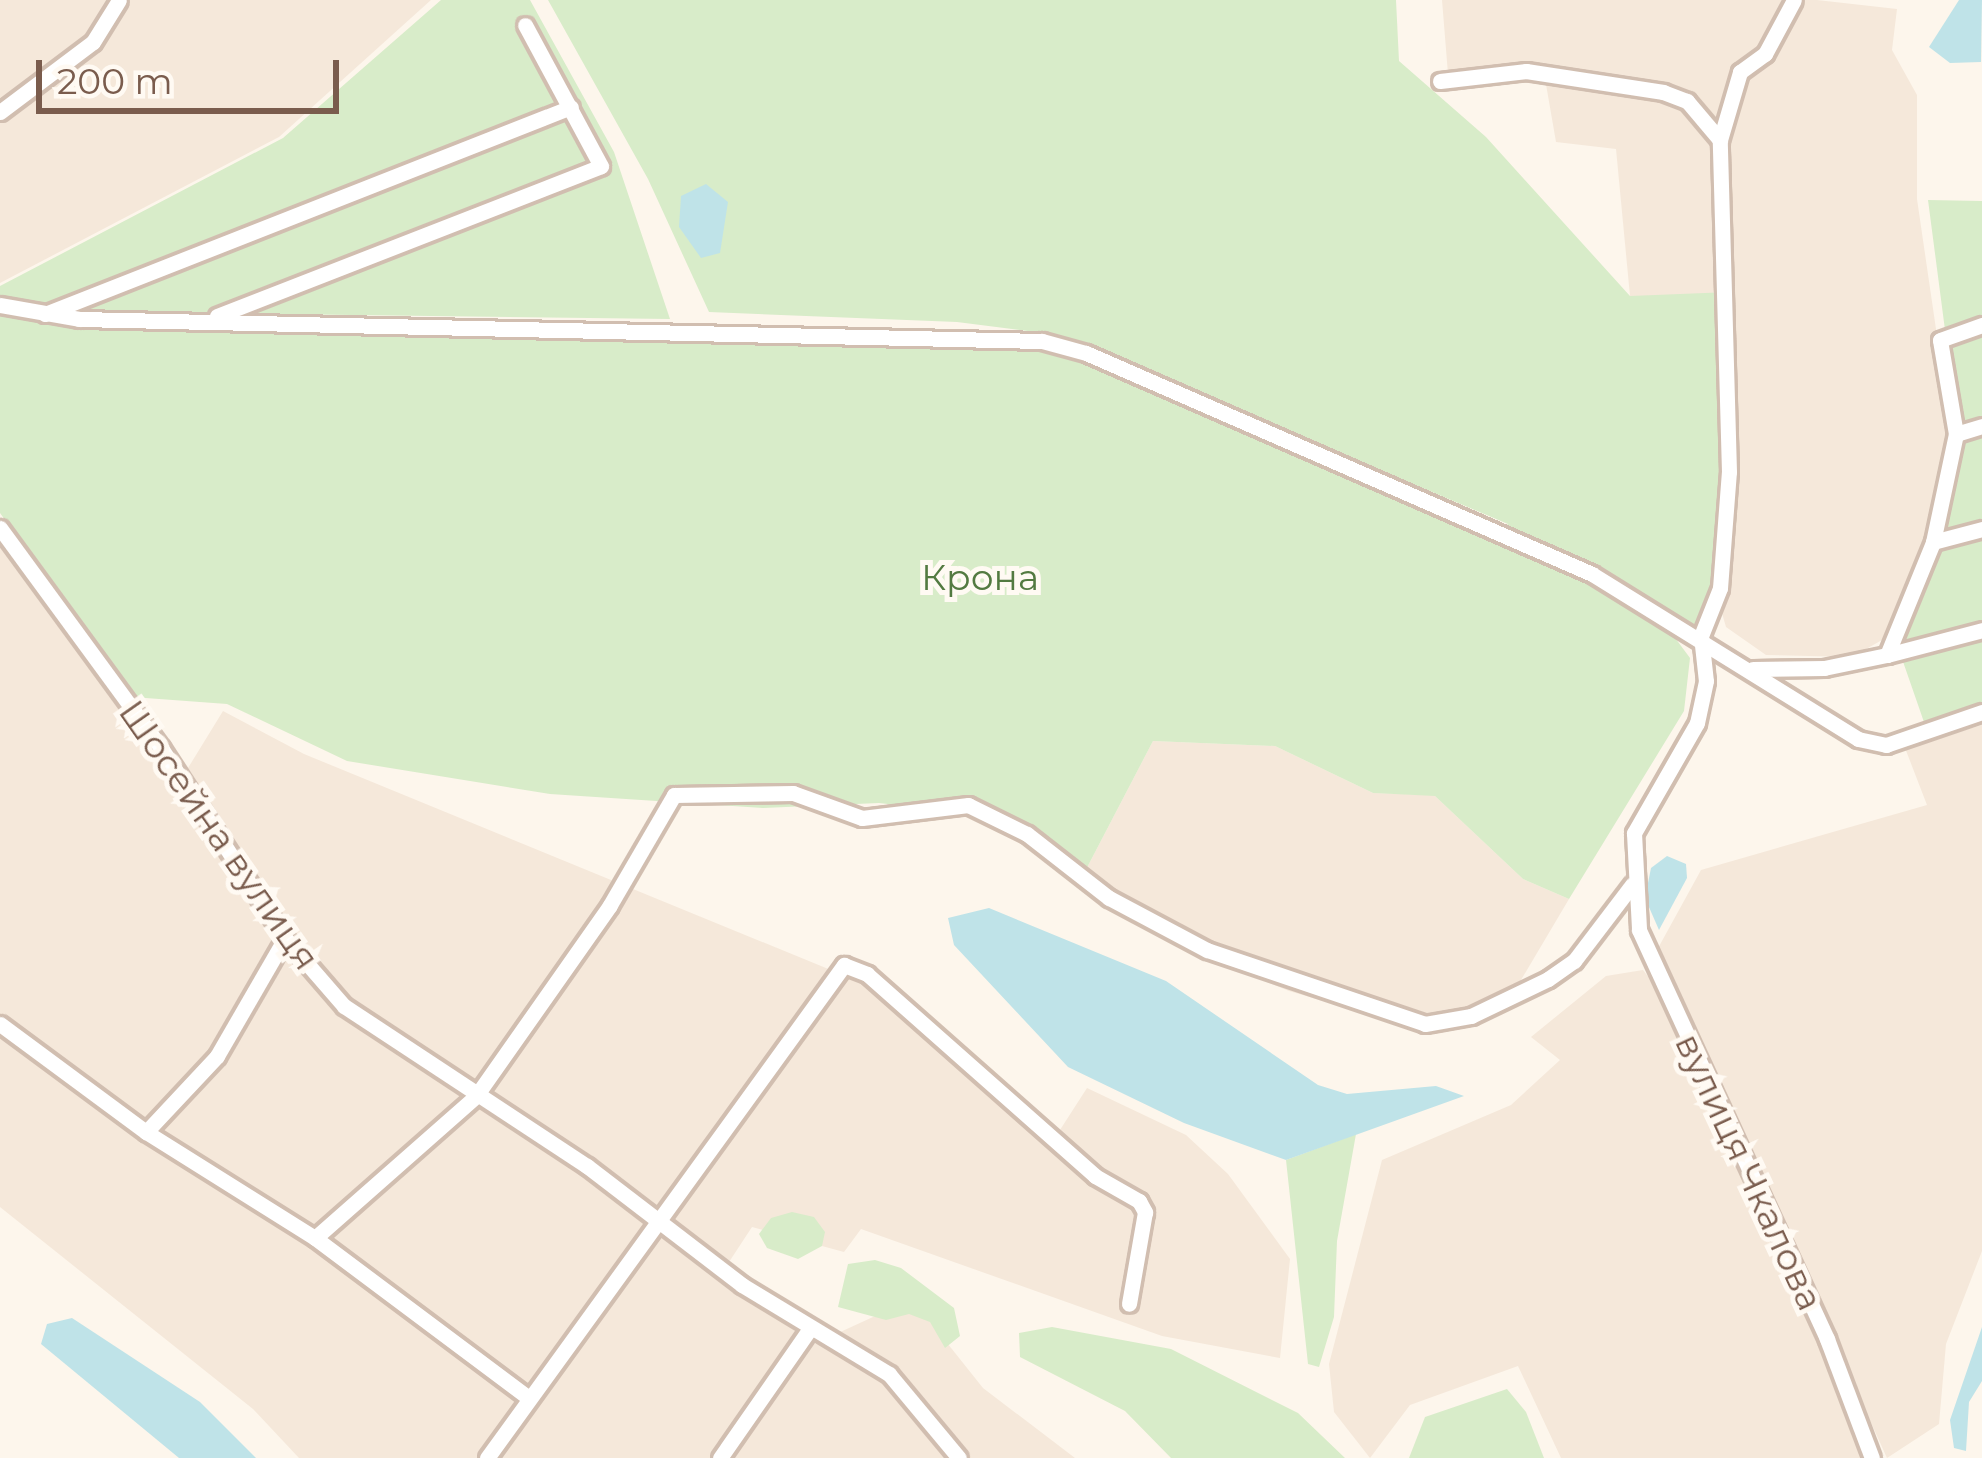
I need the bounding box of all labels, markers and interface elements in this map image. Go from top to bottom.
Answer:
scale bar [42,36,345,110]
text: 200 m [57,59,173,103]
park label: Крона [921,556,1039,600]
street label: Шосейна вулиця [110,692,328,978]
street label: вулиця Чкалова [1666,1027,1832,1317]

